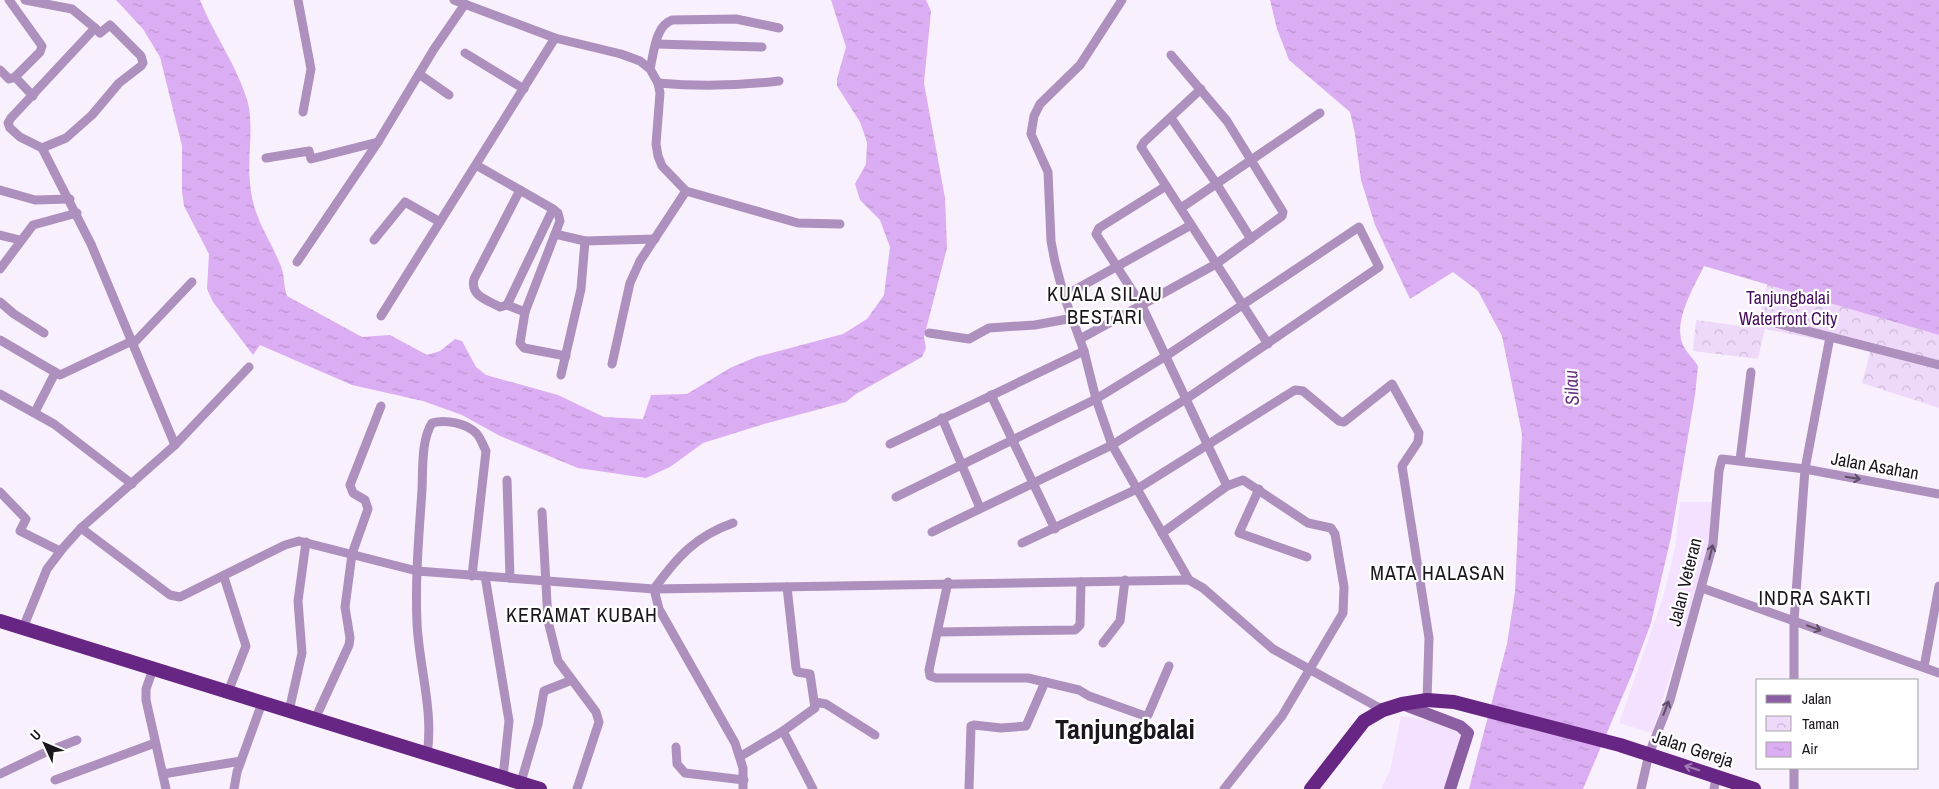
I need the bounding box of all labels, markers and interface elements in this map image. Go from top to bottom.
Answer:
district label: KUALA SILAU BESTARI [1047,280,1163,330]
park label: Tanjungbalai Waterfront City [1739,285,1838,331]
water label: Silau [1557,369,1585,406]
street label: Jalan Asahan [1829,446,1921,486]
one-way arrow [1844,474,1860,483]
street label: Jalan Veteran [1661,535,1708,629]
one-way arrow [1707,545,1716,561]
district label: MATA HALASAN [1370,559,1506,586]
district label: INDRA SAKTI [1758,584,1872,611]
district label: KERAMAT KUBAH [506,601,658,628]
one-way arrow [1806,624,1821,633]
legend [1756,679,1919,769]
text: Jalan [1802,688,1831,709]
one-way arrow [1663,701,1672,716]
district label: Tanjungbalai [1055,710,1195,748]
text: Taman [1802,713,1839,734]
north arrow [20,719,70,769]
street label: Jalan Gereja [1649,724,1737,773]
text: U [26,726,45,744]
text: Air [1801,738,1818,759]
one-way arrow [1684,763,1700,772]

